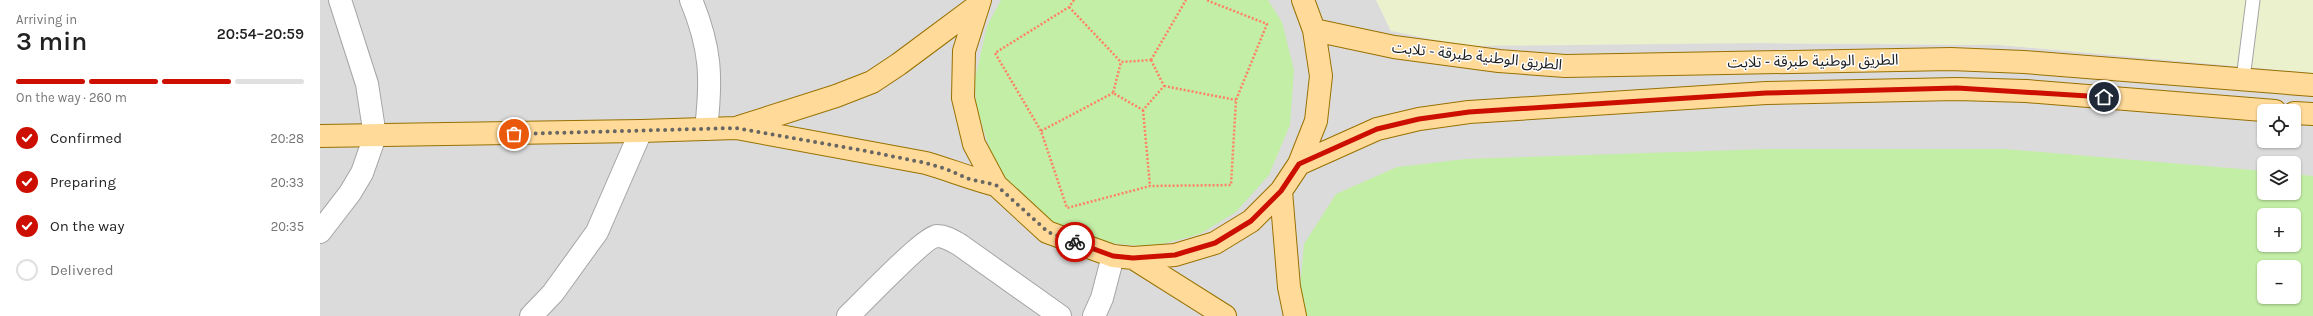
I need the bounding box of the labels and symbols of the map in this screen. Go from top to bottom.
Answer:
street label: الطريق الوطنية طبرقة - تلابت [1391,38,1563,75]
street label: الطريق الوطنية طبرقة - تلابت [1727,51,1899,72]
pin [2087,80,2121,114]
pin [497,117,531,151]
courier [1055,222,1095,262]

